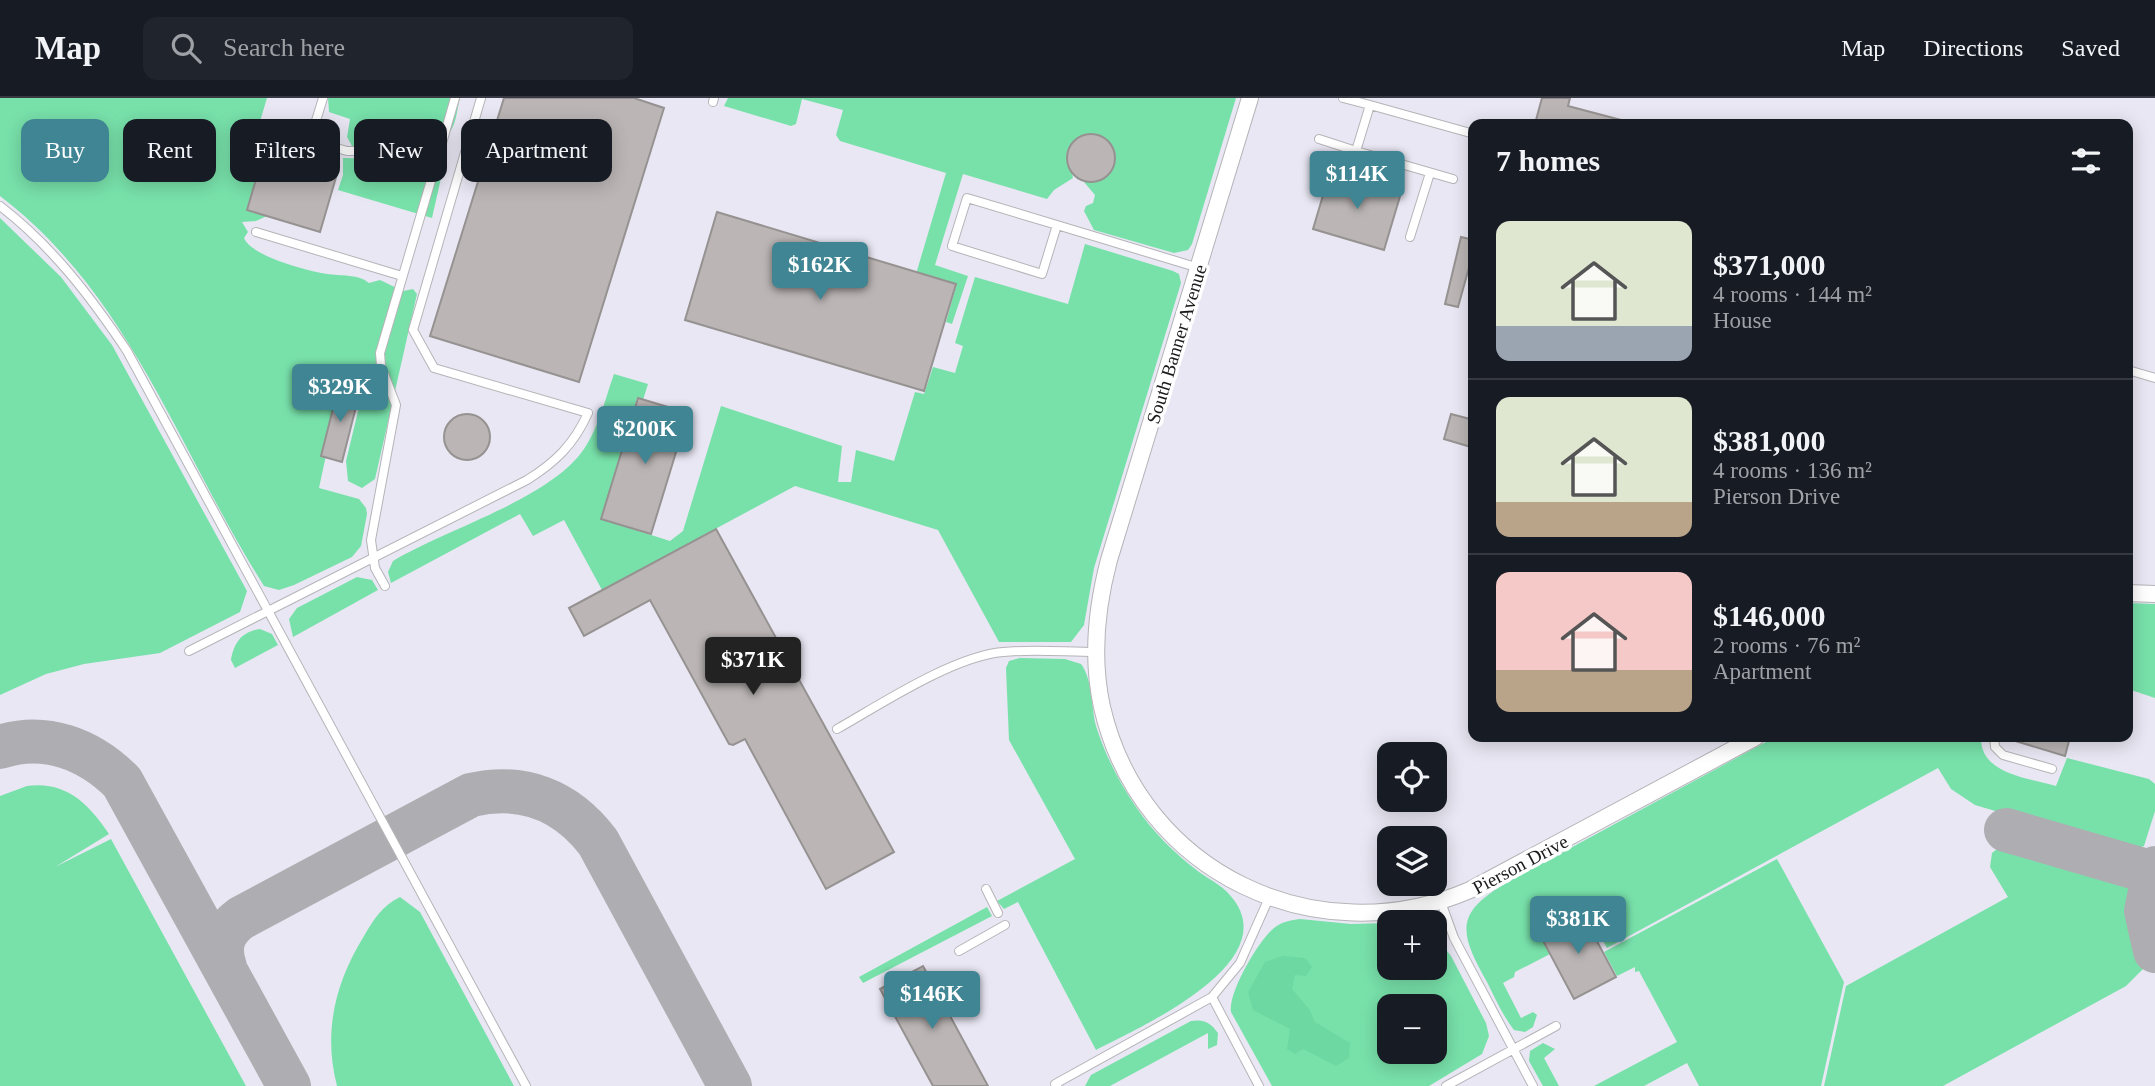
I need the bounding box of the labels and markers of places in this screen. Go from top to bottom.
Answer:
pin: $114K [1308,152,1406,211]
pin: $162K [771,242,869,302]
pin: $329K [291,364,389,424]
pin: $200K [596,406,694,466]
pin: $371K [704,638,802,697]
pin: $381K [1529,896,1627,956]
pin: $146K [883,972,981,1031]

